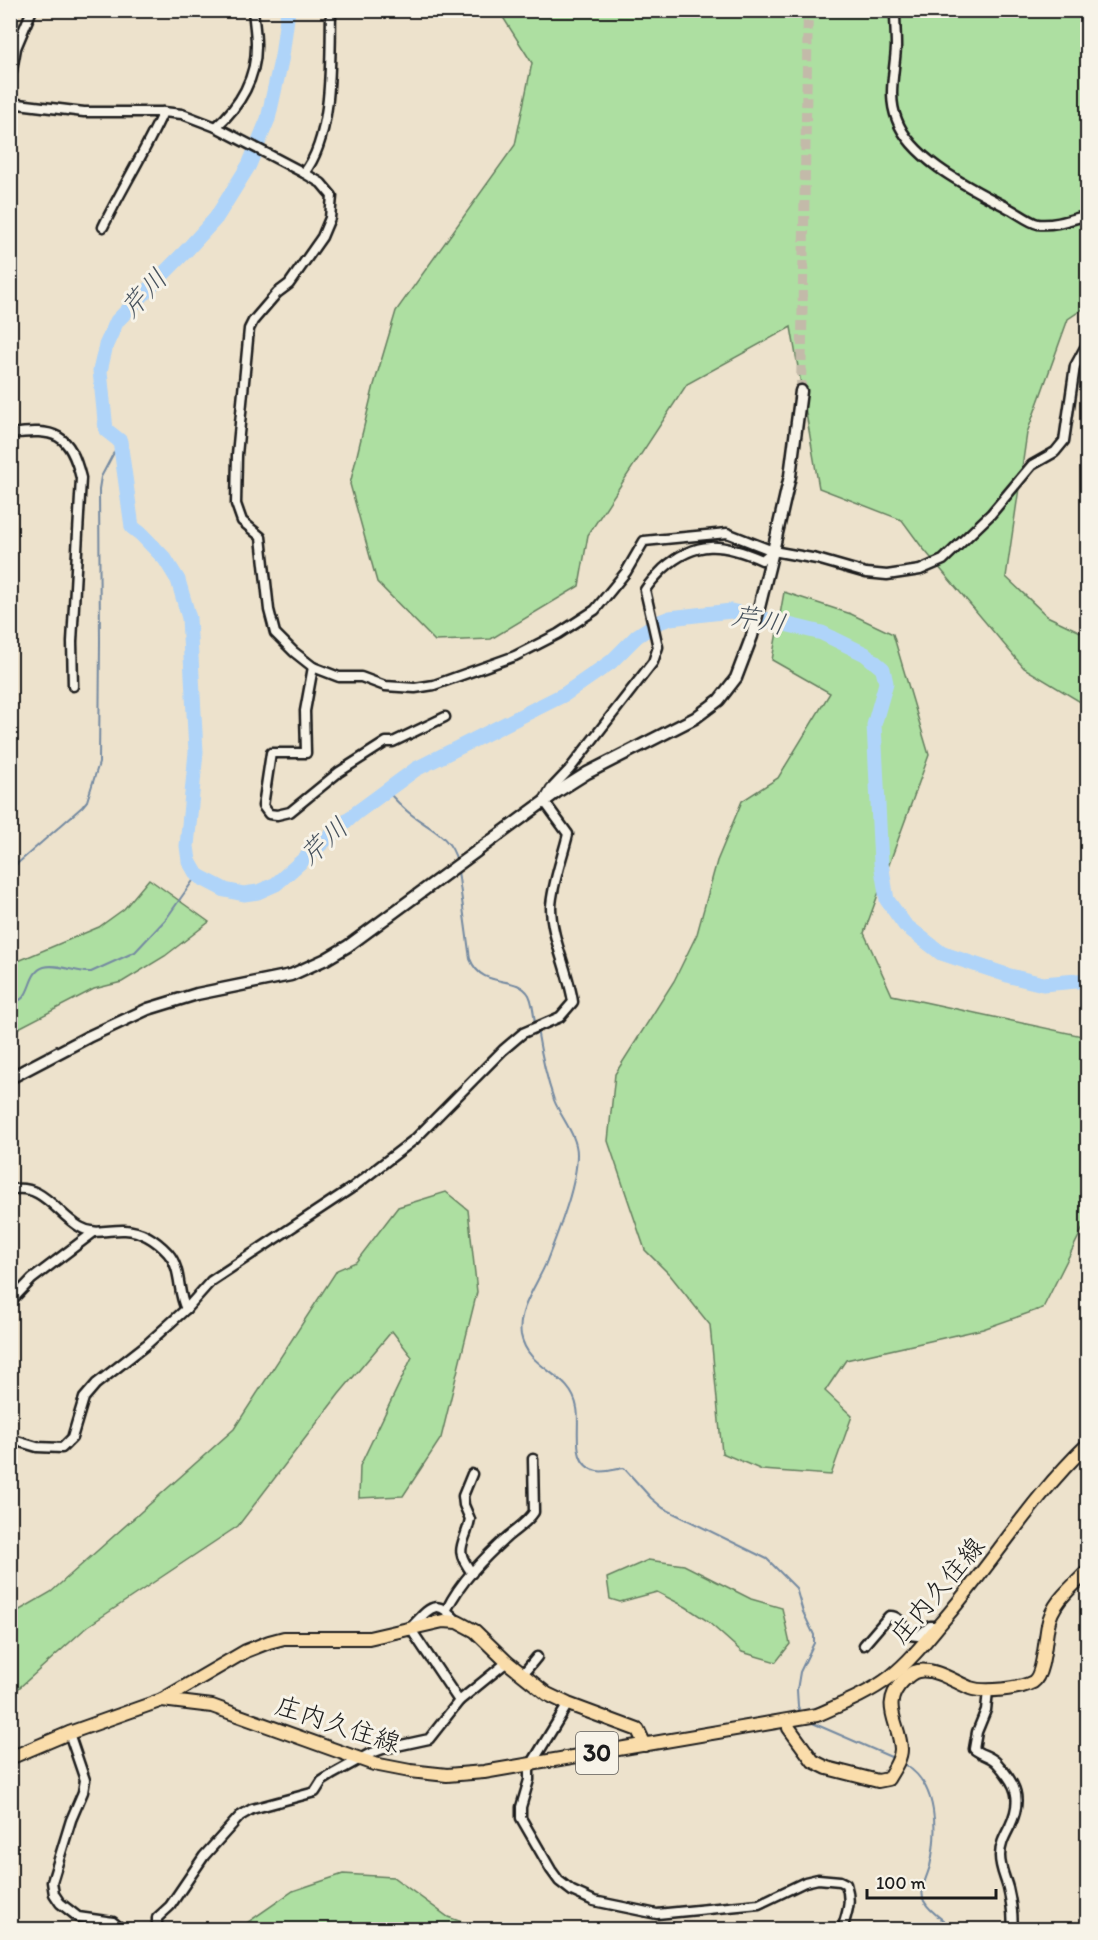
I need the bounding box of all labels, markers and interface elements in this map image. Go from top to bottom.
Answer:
water label: 芹川 [113,262,174,324]
water label: 芹川 [729,598,789,641]
water label: 芹川 [293,810,355,871]
street label: 庄内久住線 [883,1530,991,1650]
street label: 庄内久住線 [271,1689,405,1759]
road number: 30 [576,1732,618,1774]
scale bar [867,1862,996,1900]
text: 100 m [876,1872,926,1894]

